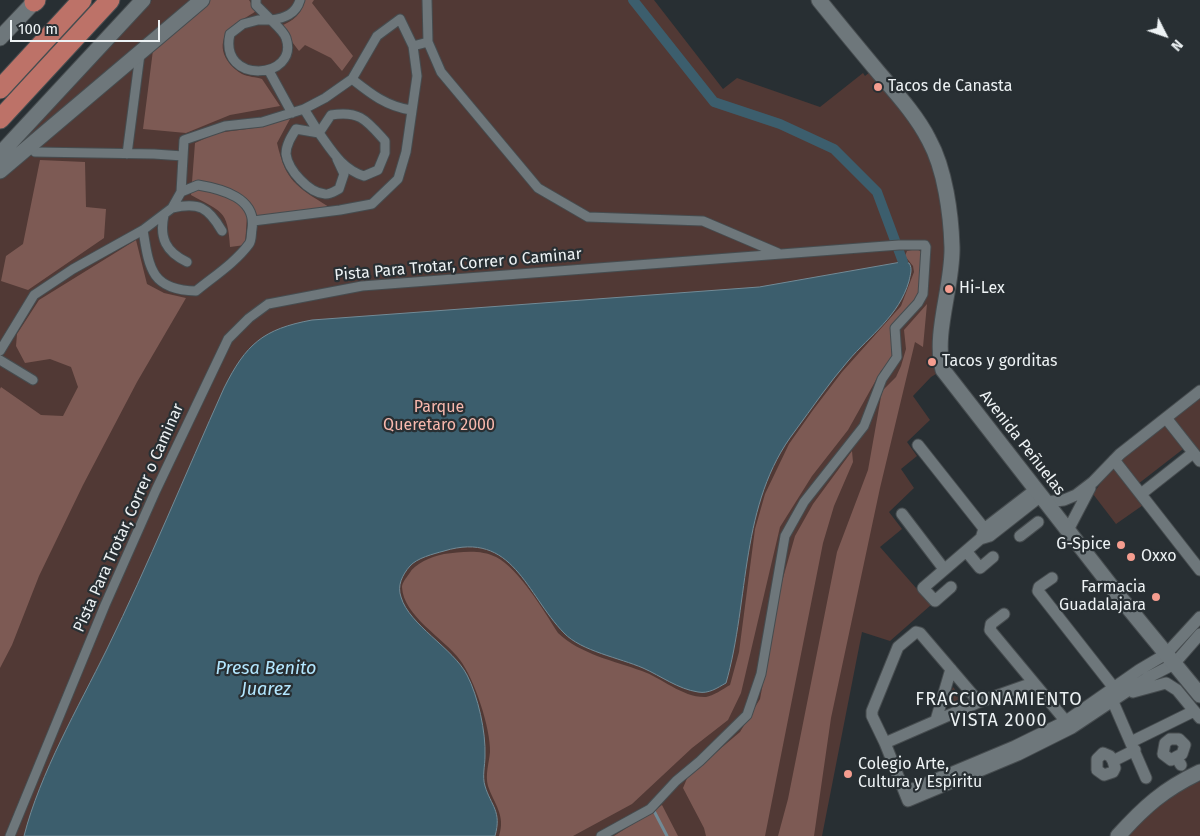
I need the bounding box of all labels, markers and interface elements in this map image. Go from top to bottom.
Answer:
scale bar [12,10,162,42]
north arrow [1140,10,1190,60]
text: 100 m [18,20,58,38]
text: N [1167,36,1186,54]
place label: Tacos de Canasta [888,77,1012,97]
marker: Tacos de Canasta [872,81,884,93]
street label: Pista Para Trotar, Correr o Caminar [333,245,583,285]
place label: Hi-Lex [959,279,1005,299]
marker: Hi-Lex [943,283,955,295]
place label: Tacos y gorditas [942,352,1058,372]
marker: Tacos y gorditas [926,356,938,368]
street label: Avenida Peñuelas [975,387,1069,499]
park label: Parque Queretaro 2000 [383,398,495,436]
street label: Pista Para Trotar, Correr o Caminar [70,401,188,635]
place label: G-Spice [1056,535,1111,555]
marker: G-Spice [1115,539,1127,551]
place label: Oxxo [1141,547,1177,567]
marker: Oxxo [1125,551,1137,563]
place label: Farmacia Guadalajara [1059,578,1146,616]
marker: Farmacia Guadalajara [1150,591,1162,603]
water label: Presa Benito Juarez [216,658,316,701]
district label: FRACCIONAMIENTO VISTA 2000 [913,689,1085,732]
place label: Colegio Arte, Cultura y Espíritu [858,755,982,793]
marker: Colegio Arte, Cultura y Espíritu [842,768,854,780]

